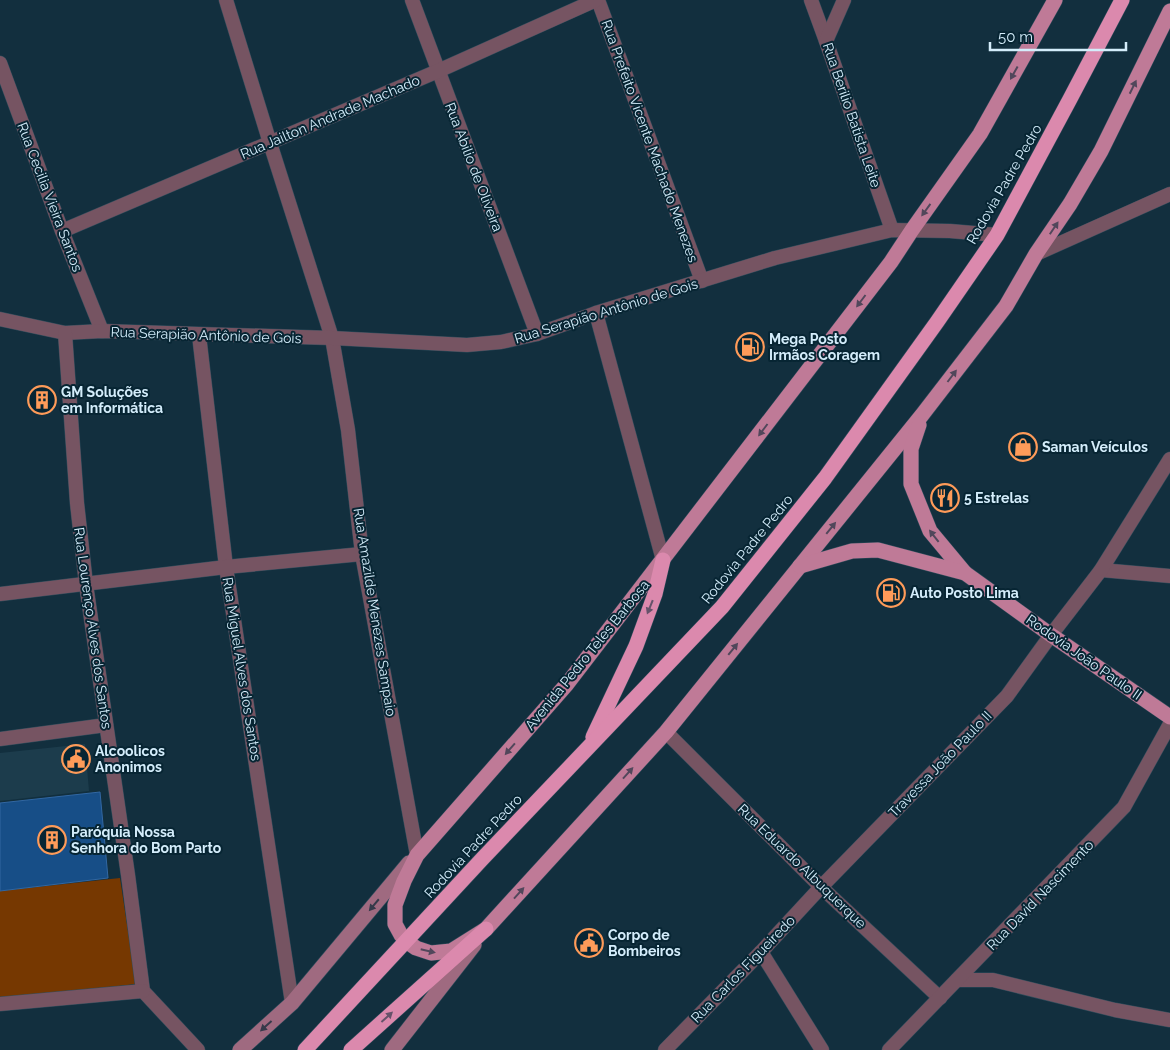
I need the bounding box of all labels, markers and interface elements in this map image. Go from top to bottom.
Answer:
street label: Rua Prefeito Vicente Machado Menezes [599,18,702,265]
scale bar [990,20,1126,52]
text: 50 m [998,28,1033,46]
street label: Rua Berilio Batista Leite [820,40,884,190]
one-way arrow [1010,66,1018,81]
street label: Rua Jailton Andrade Machado [238,72,422,162]
one-way arrow [1129,79,1137,94]
street label: Rua Abilio de Oliveira [442,100,506,234]
street label: Rua Cecilia Vieira Santos [14,120,86,274]
street label: Rodovia Padre Pedro [963,121,1045,247]
one-way arrow [921,203,931,217]
one-way arrow [1049,221,1059,235]
street label: Rua Serapião Antônio de Gois [512,275,700,347]
one-way arrow [856,294,867,307]
street label: Rua Serapião Antônio de Gois [110,324,302,346]
place label: Mega Posto Irmãos Coragem [769,331,880,363]
fuel station icon: Mega Posto Irmãos Coragem [735,332,765,362]
one-way arrow [947,369,957,383]
place label: GM Soluções em Informática [61,384,163,416]
building icon: GM Soluções em Informática [27,385,57,415]
one-way arrow [757,423,768,436]
shop icon: Saman Veículos [1008,432,1038,462]
place label: Saman Veículos [1042,439,1148,455]
restaurant icon: 5 Estrelas [930,483,960,513]
place label: 5 Estrelas [964,490,1029,506]
street label: Rodovia Padre Pedro [698,491,796,607]
street label: Rua Amazilde Menezes Sampaio [351,507,399,717]
one-way arrow [825,522,836,535]
street label: Rua Lourenço Alves dos Santos [71,526,115,730]
one-way arrow [929,529,939,542]
street label: Rua Miguel Alves dos Santos [220,576,264,762]
street label: Avenida Pedro Teles Barbosa [522,577,652,733]
fuel station icon: Auto Posto Lima [876,578,906,608]
place label: Auto Posto Lima [910,585,1019,601]
one-way arrow [646,600,654,615]
street label: Rodovia João Paulo II [1023,611,1145,703]
one-way arrow [728,643,739,656]
street label: Travessa João Paulo II [885,708,995,820]
place label: Alcoolicos Anonimos [95,743,165,775]
one-way arrow [504,743,516,755]
public building icon: Alcoolicos Anonimos [61,744,91,774]
one-way arrow [622,768,634,780]
street label: Rodovia Padre Pedro [421,791,525,901]
street label: Rua Eduardo Albuquerque [735,801,869,931]
place label: Paróquia Nossa Senhora do Bom Parto [71,824,222,856]
building icon: Paróquia Nossa Senhora do Bom Parto [37,825,67,855]
street label: Rua David Nascimento [983,837,1097,953]
one-way arrow [513,887,525,899]
one-way arrow [369,899,380,912]
street label: Rua Carlos Figueiredo [688,912,798,1026]
place label: Corpo de Bombeiros [608,927,681,959]
public building icon: Corpo de Bombeiros [574,928,604,958]
one-way arrow [420,947,435,955]
one-way arrow [381,1012,394,1023]
one-way arrow [260,1021,273,1032]

